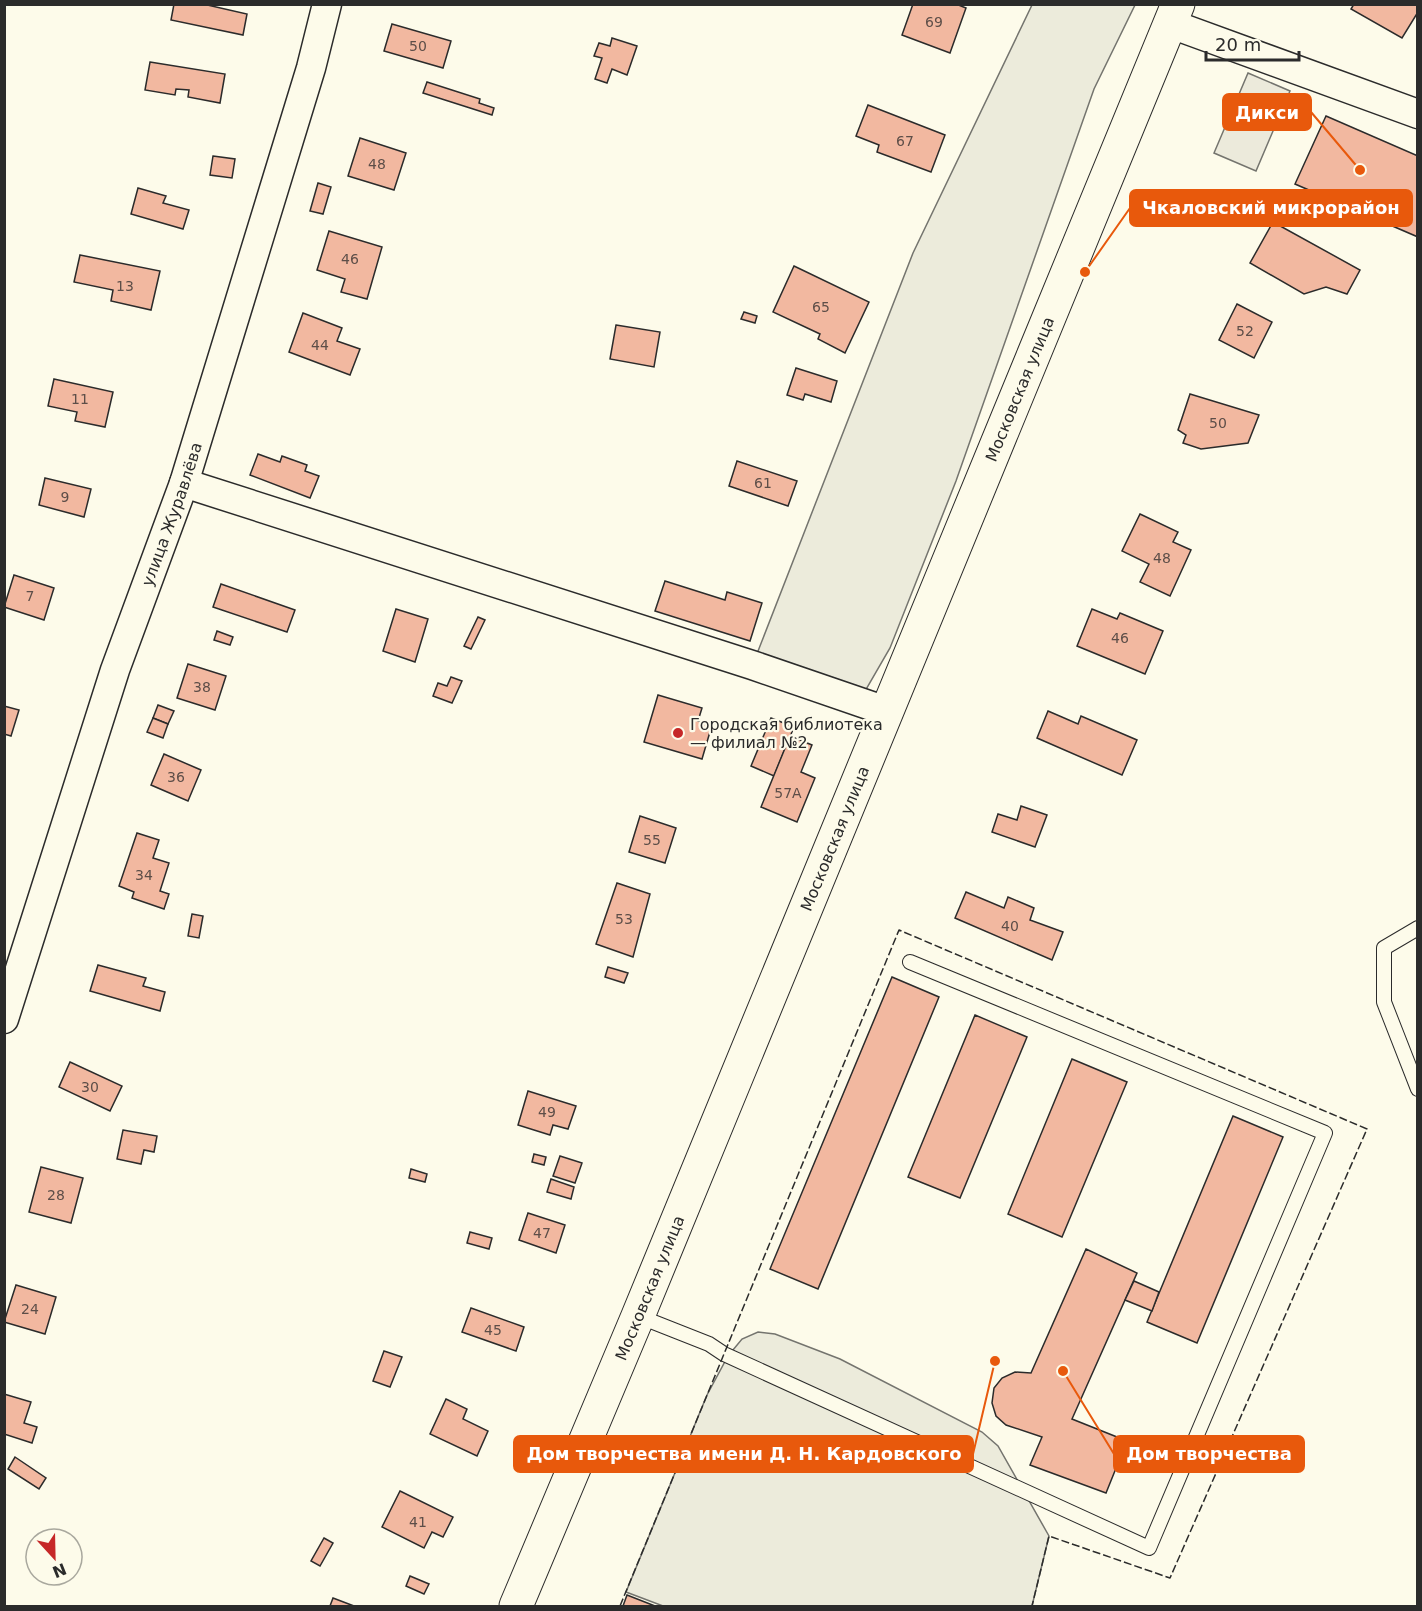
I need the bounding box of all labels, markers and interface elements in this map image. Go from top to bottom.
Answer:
house number: 69 [925,14,943,30]
scale bar [1206,24,1299,62]
text: 20 m [1215,34,1261,55]
house number: 50 [409,38,427,54]
callout: Дикси [1223,94,1311,130]
text: Дикси [1235,102,1299,123]
house number: 67 [896,133,914,149]
house number: 48 [368,156,386,172]
callout: Чкаловский микрорайон [1130,190,1412,226]
text: Чкаловский микрорайон [1142,197,1400,218]
house number: 46 [341,251,359,267]
house number: 13 [116,278,134,294]
house number: 65 [812,299,830,315]
street label: Московская улица [981,314,1058,464]
house number: 52 [1236,323,1254,339]
house number: 44 [311,337,329,353]
house number: 11 [71,391,89,407]
house number: 50 [1209,415,1227,431]
street label: улица Журавлёва [137,440,205,589]
house number: 61 [754,475,772,491]
house number: 9 [61,489,69,505]
house number: 48 [1153,550,1171,566]
house number: 7 [26,588,34,604]
house number: 46 [1111,630,1129,646]
house number: 38 [193,679,211,695]
place label: Городская библиотека — филиал №2 [690,715,883,752]
marker: Городская библиотека — филиал №2 [671,726,685,740]
street label: Московская улица [796,763,873,914]
house number: 36 [167,769,185,785]
house number: 57А [774,785,802,801]
house number: 55 [643,832,661,848]
house number: 34 [135,867,153,883]
house number: 53 [615,911,633,927]
house number: 40 [1001,918,1019,934]
house number: 30 [81,1079,99,1095]
house number: 49 [538,1104,556,1120]
house number: 28 [47,1187,65,1203]
street label: Московская улица [611,1213,688,1363]
house number: 47 [533,1225,551,1241]
house number: 24 [21,1301,39,1317]
house number: 45 [484,1322,502,1338]
callout: Дом творчества имени Д. Н. Кардовского [514,1436,973,1472]
callout: Дом творчества [1114,1436,1304,1472]
text: Дом творчества имени Д. Н. Кардовского [526,1443,962,1464]
text: Дом творчества [1126,1443,1292,1464]
house number: 41 [409,1514,427,1530]
north arrow [24,1527,84,1587]
text: N [50,1559,69,1582]

